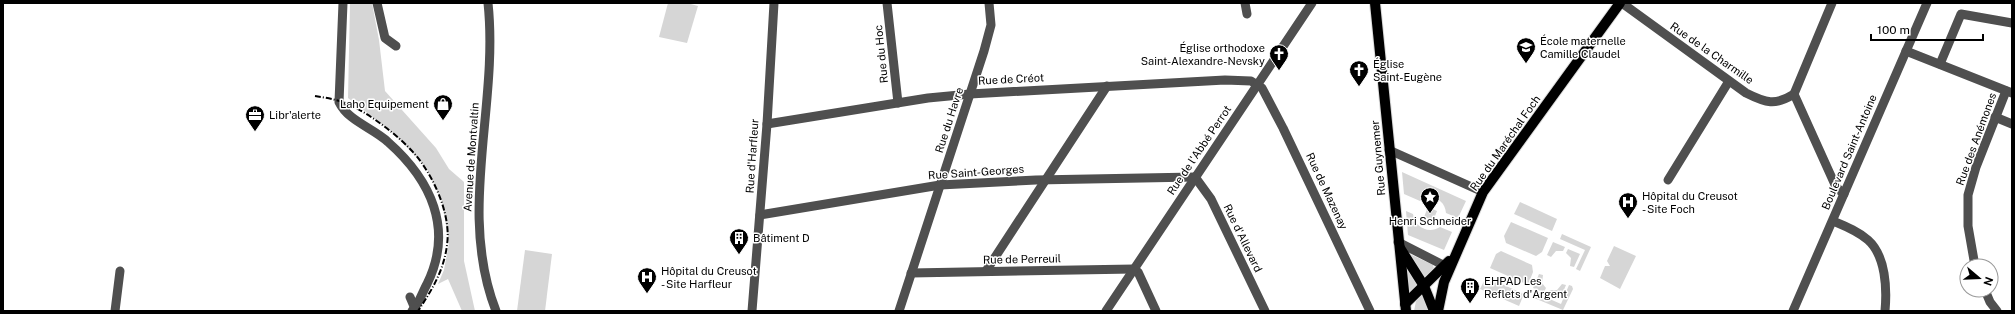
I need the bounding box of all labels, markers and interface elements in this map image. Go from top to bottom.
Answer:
scale bar [1871,16,1983,42]
street label: Rue de la Charmille [1668,20,1756,86]
text: 100 m [1877,23,1910,37]
street label: Rue du Hoc [872,24,890,84]
place label: École maternelle Camille Claudel [1540,34,1626,60]
school or university icon: École maternelle Camille Claudel [1515,36,1537,64]
place label: Église orthodoxe Saint-Alexandre-Nevsky [1141,41,1265,67]
church icon: Église orthodoxe Saint-Alexandre-Nevsky [1268,43,1290,71]
place label: Église Saint-Eugène [1373,57,1442,83]
church icon: Église Saint-Eugène [1348,59,1370,87]
street label: Rue de Créot [978,71,1044,87]
street label: Rue du Havre [933,86,965,154]
street label: Rue des Anémones [1954,91,1998,187]
shop icon: Laho Equipement [432,93,454,121]
street label: Rue du Maréchal Foch [1468,93,1542,193]
street label: Boulevard Saint-Antoine [1819,93,1879,211]
place label: Laho Equipement [340,98,429,110]
street label: Avenue de Montvaltin [461,102,481,212]
street label: Rue de l'Abbé Perrot [1165,103,1233,197]
office icon: Libr'alerte [244,104,266,132]
place label: Libr'alerte [269,109,321,121]
street label: Rue d'Harfleur [743,118,761,194]
street label: Rue Guynemer [1369,120,1387,196]
street label: Rue de Mazenay [1304,151,1350,231]
street label: Rue Saint-Georges [928,163,1025,181]
place icon: Henri Schneider [1419,186,1441,214]
place label: Hôpital du Creusot - Site Foch [1642,190,1738,215]
hospital icon: Hôpital du Creusot - Site Foch [1617,191,1639,219]
street label: Rue d'Allevard [1221,202,1265,274]
place label: Henri Schneider [1389,215,1471,227]
building icon: Bâtiment D [728,227,750,255]
place label: Bâtiment D [753,232,810,244]
street label: Rue de Perreuil [983,252,1061,266]
north arrow [1959,258,1999,298]
place label: Hôpital du Creusot - Site Harfleur [661,265,757,290]
hospital icon: Hôpital du Creusot - Site Harfleur [636,266,658,294]
place label: EHPAD Les Reflets d'Argent [1484,275,1567,300]
text: N [1981,275,1996,287]
building icon: EHPAD Les Reflets d'Argent [1459,276,1481,304]

